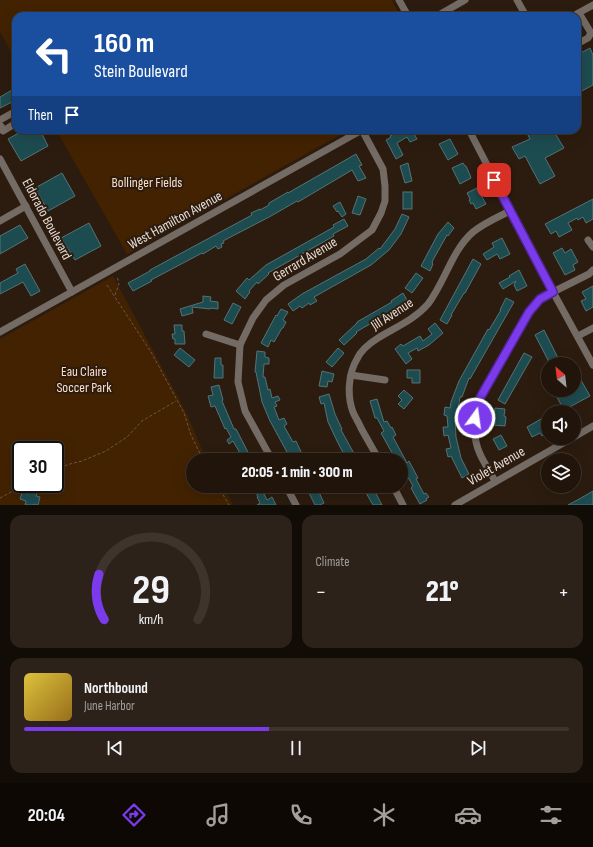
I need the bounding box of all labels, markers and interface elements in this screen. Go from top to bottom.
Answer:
text: 160 m [94,27,154,60]
icon: left [28,28,80,80]
text: Stein Boulevard [94,61,188,82]
icon: arrive [61,104,83,126]
text: Then [28,106,53,125]
pin [477,163,511,197]
icon: arrive [483,169,505,191]
park label: Bollinger Fields [112,174,182,191]
street label: Eldorado Boulevard [19,176,76,263]
street label: West Hamilton Avenue [125,187,225,253]
street label: Gerrard Avenue [270,233,340,285]
street label: Jill Avenue [367,294,416,335]
north arrow [541,357,581,397]
map controls [541,357,581,493]
park label: Eau Claire Soccer Park [56,363,112,396]
position arrow [454,397,496,439]
button: sound [541,405,581,445]
speed limit sign: 30 [12,441,64,493]
street label: Violet Avenue [464,443,528,489]
button: layers [541,453,581,493]
text: 20:05 · 1 min · 300 m [241,463,353,482]
text: Climate [316,554,349,570]
text: 29 [132,565,170,614]
text: 21° [426,574,459,610]
text: − [316,579,326,606]
text: + [558,579,569,606]
text: km/h [138,610,163,627]
text: Northbound [84,679,148,698]
text: June Harbor [84,698,135,714]
icon: previous [104,737,126,759]
icon: pause [285,737,307,759]
icon: next [467,737,489,759]
icon: directions [120,801,148,829]
icon: music [204,801,232,829]
icon: phone [287,801,315,829]
icon: climate [370,801,398,829]
icon: car [454,801,482,829]
icon: filters [537,801,565,829]
text: 20:04 [28,805,65,826]

